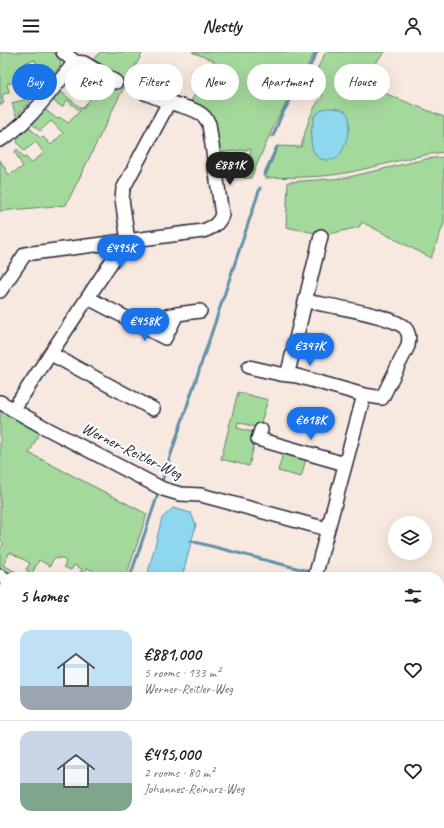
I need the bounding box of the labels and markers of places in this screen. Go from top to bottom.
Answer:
pin: €881K [202,152,258,186]
pin: €495K [93,235,149,269]
pin: €458K [117,308,173,342]
pin: €347K [282,333,338,367]
pin: €618K [283,407,339,441]

